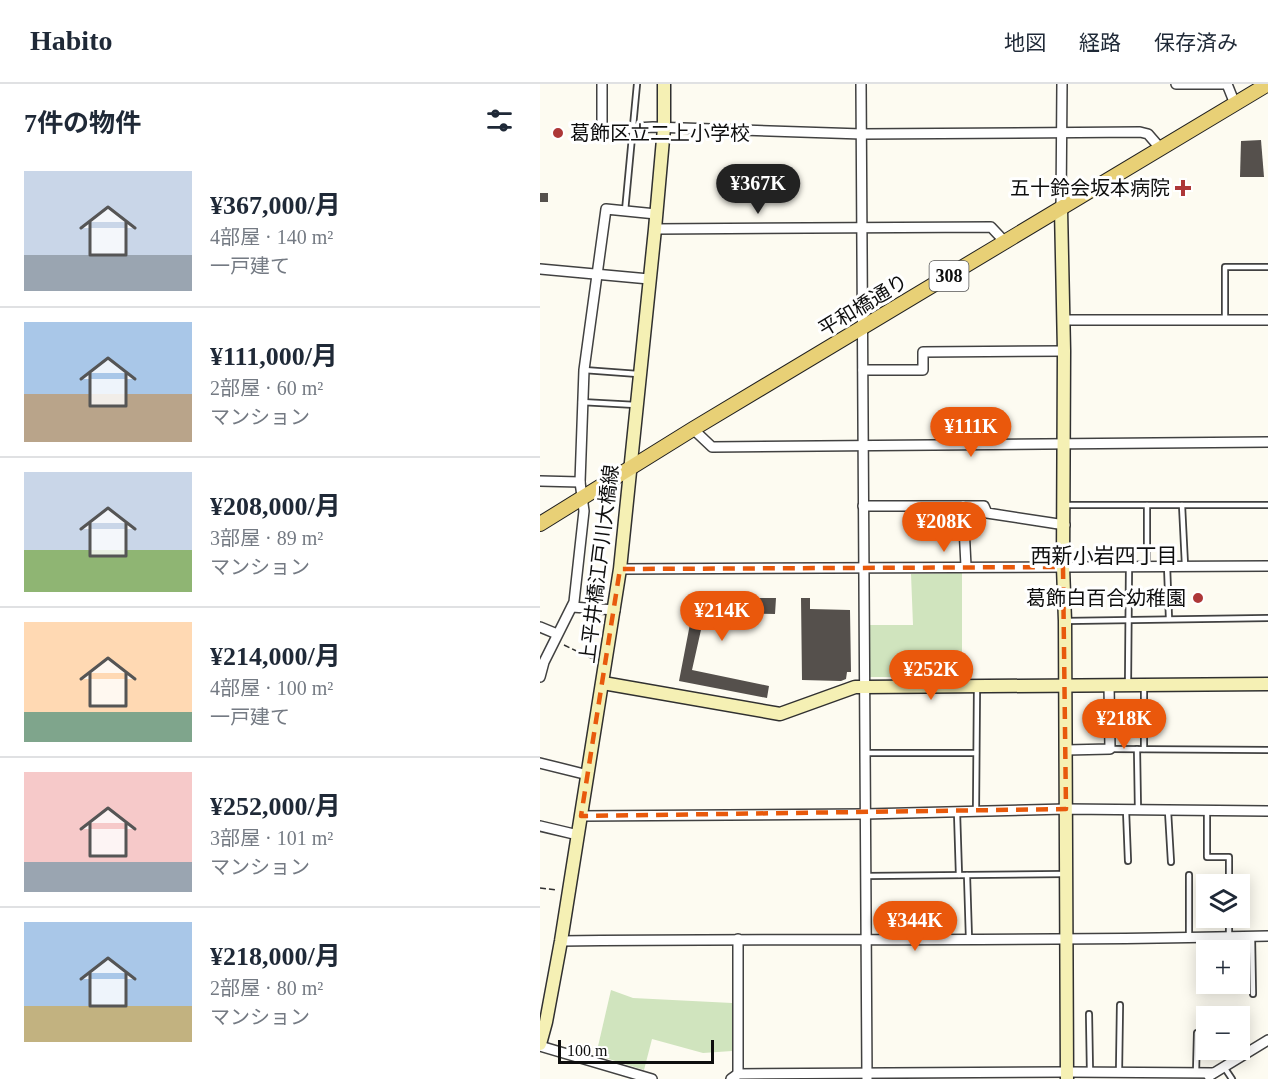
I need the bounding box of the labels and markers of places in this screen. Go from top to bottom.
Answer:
place label: 葛飾区立二上小学校 [570,122,750,144]
marker: 葛飾区立二上小学校 [551,126,565,140]
pin: ¥367K [716,164,800,215]
place label: 五十鈴会坂本病院 [1010,177,1170,199]
marker: 五十鈴会坂本病院 [1174,179,1192,197]
pin: ¥111K [929,407,1013,458]
pin: ¥208K [902,502,986,553]
place label: 葛飾白百合幼稚園 [1026,587,1186,609]
pin: ¥214K [680,591,764,642]
marker: 葛飾白百合幼稚園 [1191,591,1205,605]
pin: ¥252K [889,650,973,701]
pin: ¥218K [1082,699,1166,750]
pin: ¥344K [873,901,957,952]

